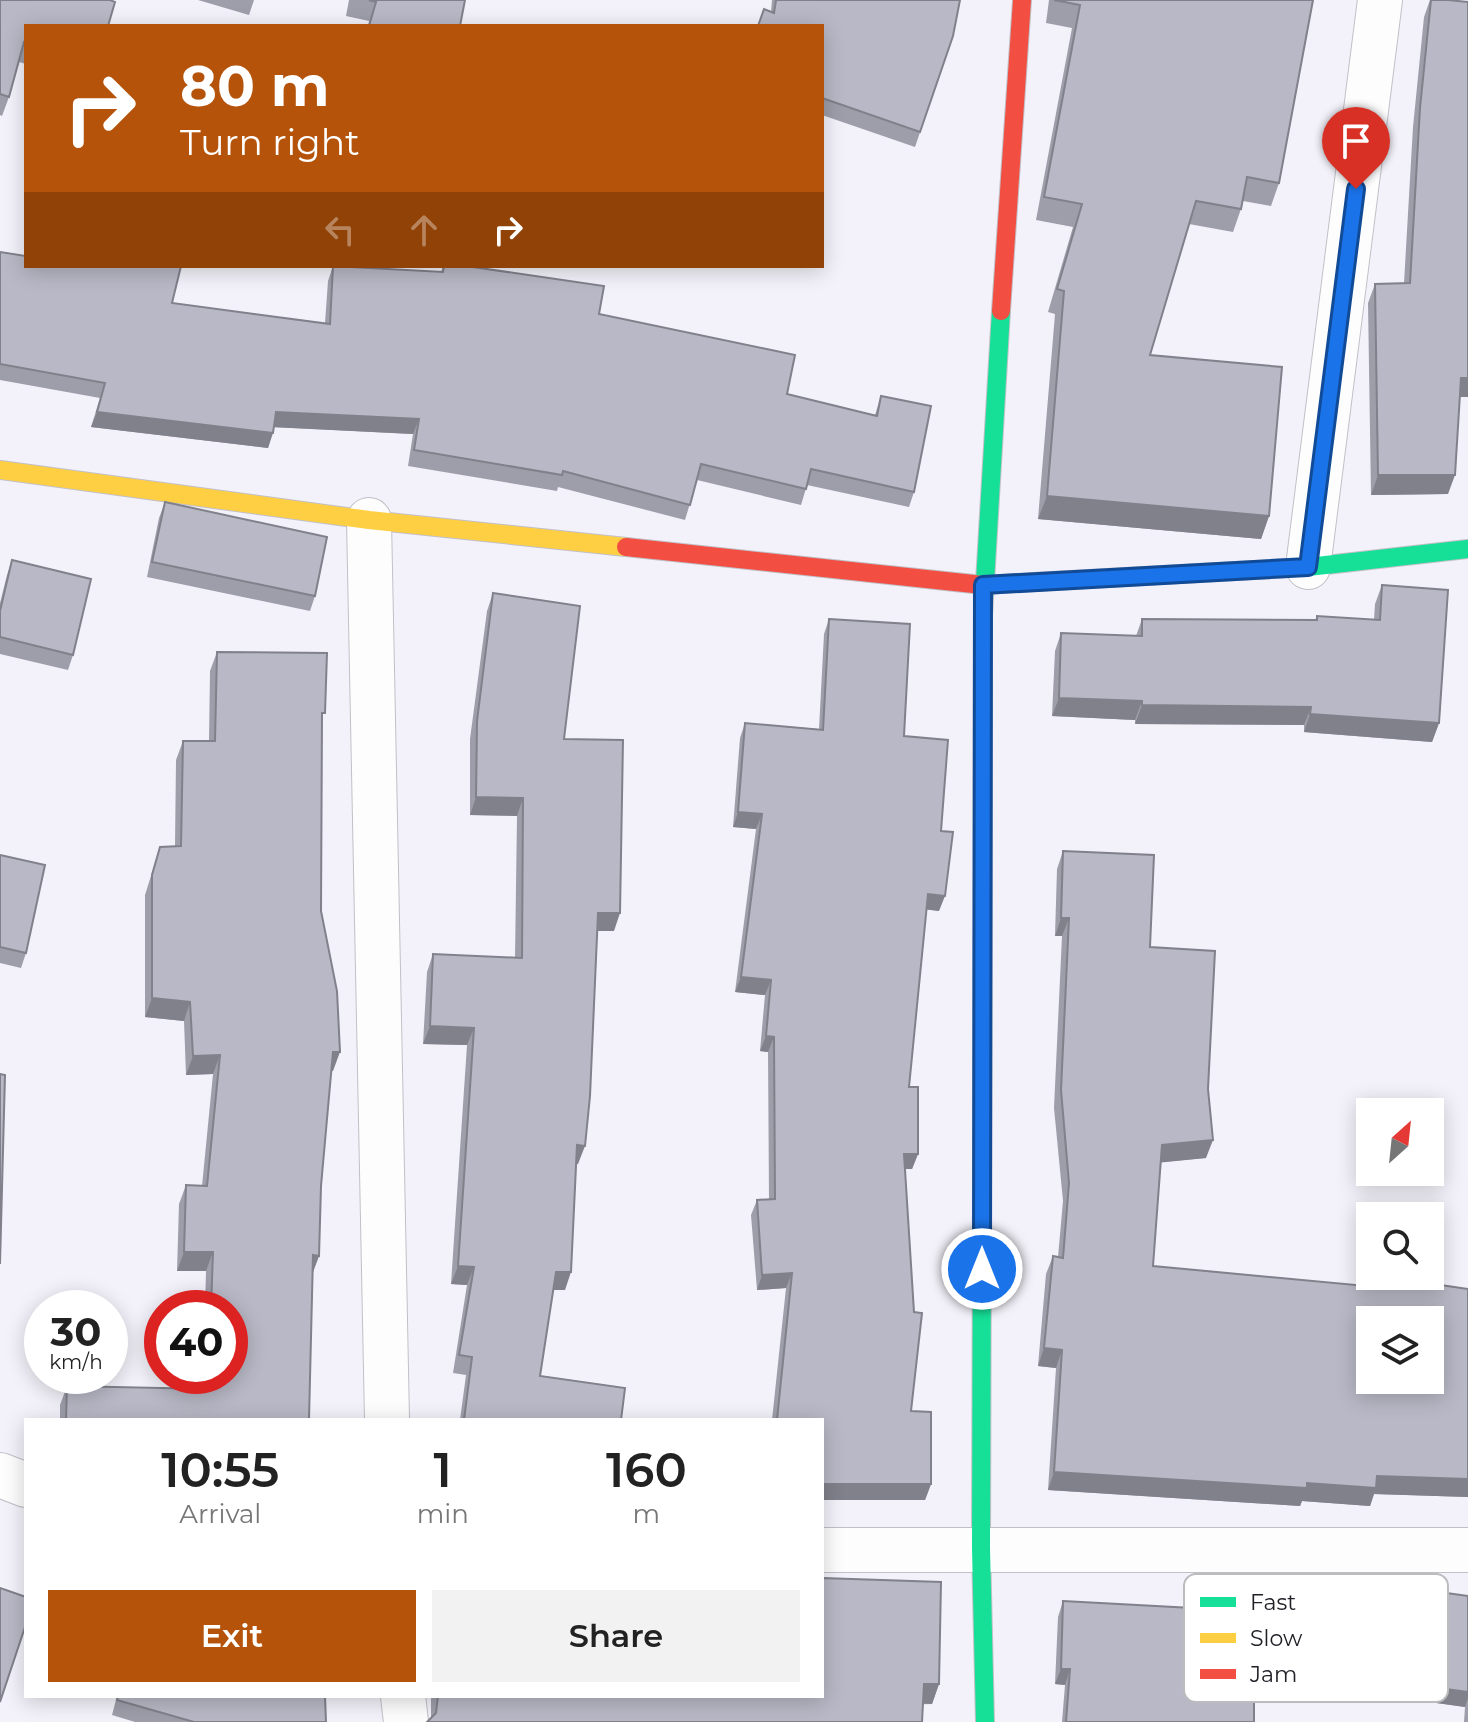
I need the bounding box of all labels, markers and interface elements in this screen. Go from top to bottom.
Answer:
text: 80 m [180,52,330,120]
icon: right [48,56,152,160]
pin [1322,107,1390,189]
icon: arrive [1334,119,1378,163]
text: Turn right [180,120,360,164]
icon: left [318,208,362,252]
icon: ahead [402,208,446,252]
icon: right [486,208,530,252]
north arrow [1356,1098,1444,1186]
map controls [1356,1098,1444,1394]
button: search [1356,1202,1444,1290]
position arrow [940,1227,1024,1311]
speed limit sign: 40 [144,1290,248,1394]
button: layers [1356,1306,1444,1394]
text: 30 [51,1307,101,1356]
text: km/h [49,1350,103,1374]
text: 10:55 [161,1441,279,1499]
text: 1 [434,1441,452,1499]
text: 160 [606,1441,687,1499]
text: Arrival [179,1498,261,1530]
text: min [417,1498,469,1530]
text: m [633,1498,660,1530]
legend [1184,1574,1448,1702]
text: Fast [1250,1589,1296,1616]
button: Exit [48,1590,416,1682]
button: Share [432,1590,800,1682]
text: Slow [1250,1625,1303,1652]
text: Jam [1249,1661,1297,1688]

